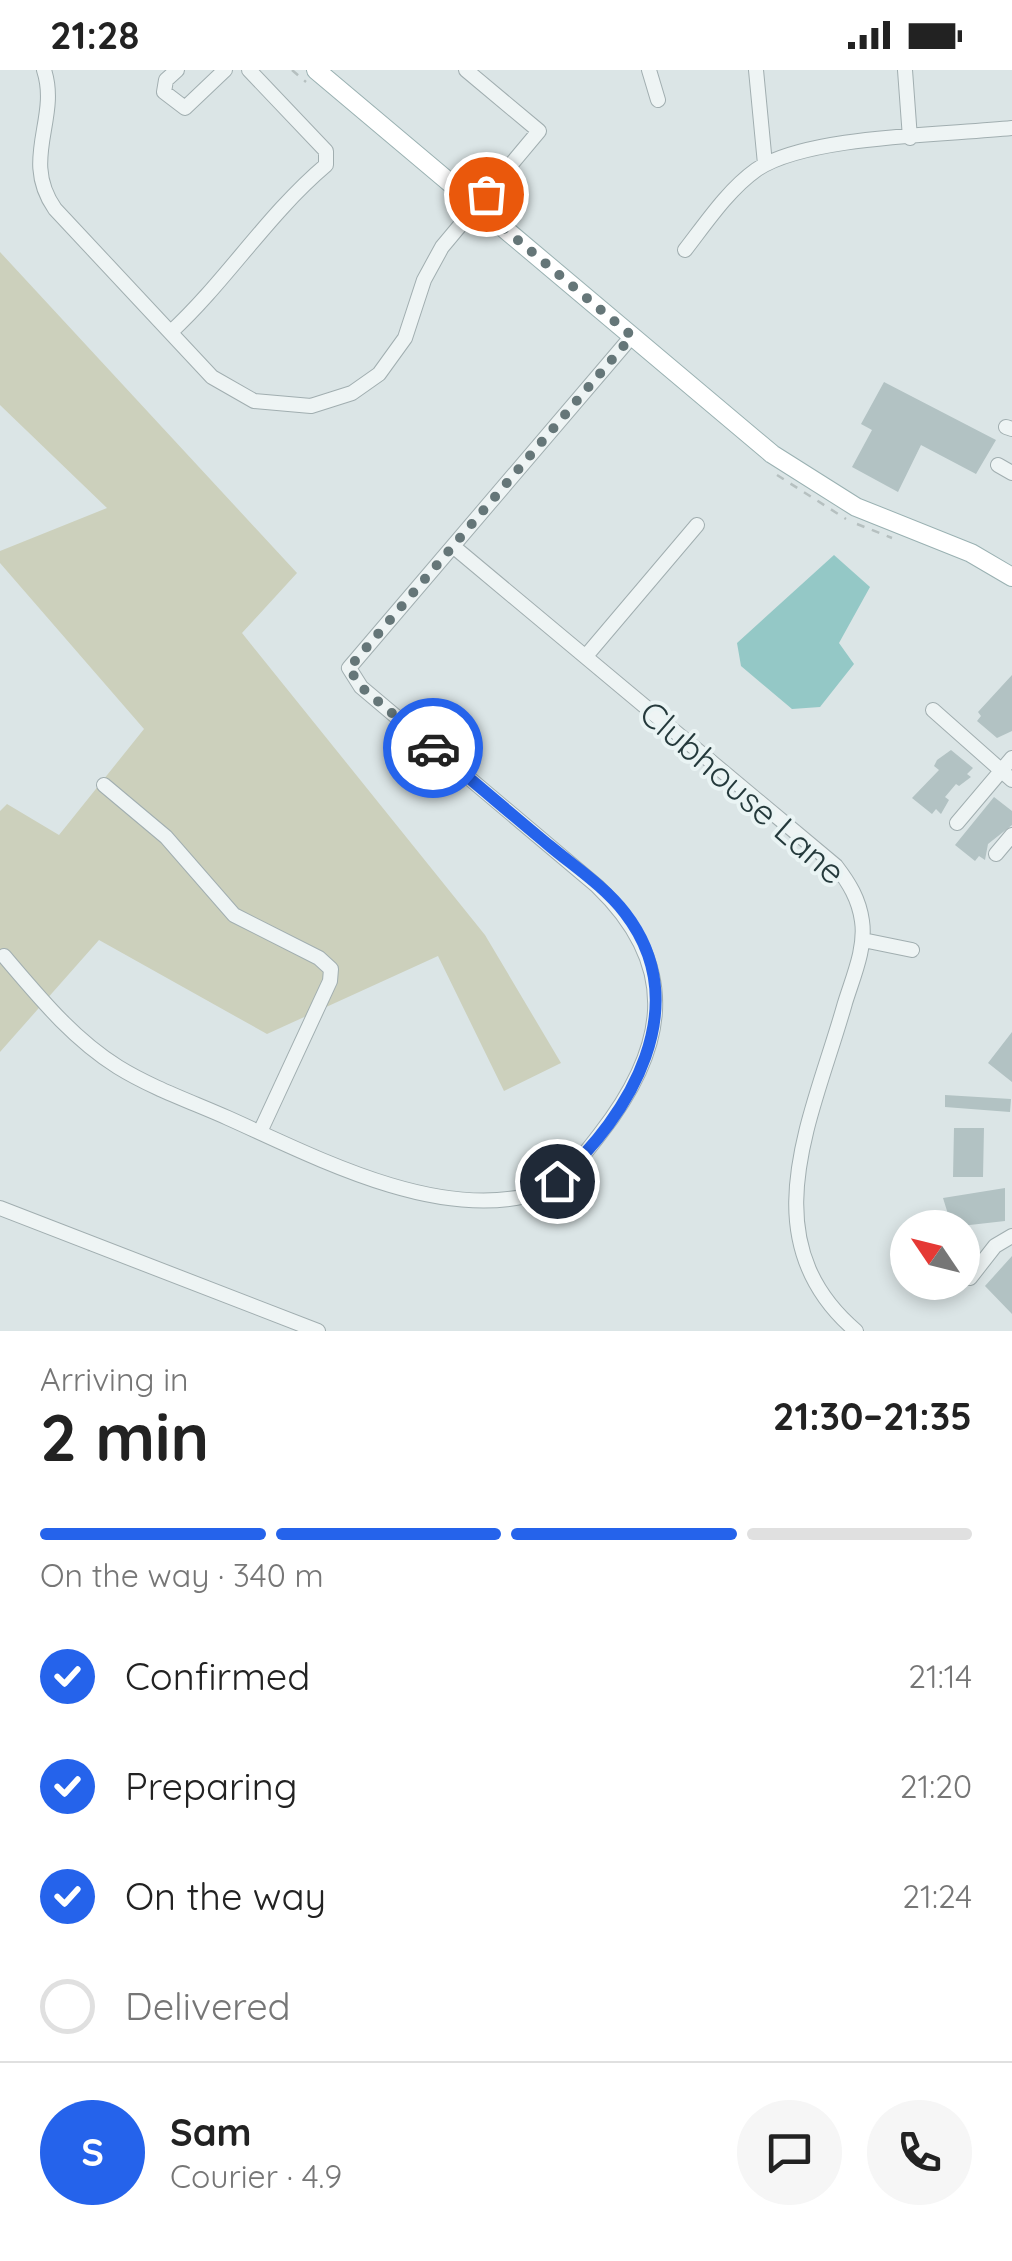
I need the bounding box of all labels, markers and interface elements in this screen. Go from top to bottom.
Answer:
text: 21:28 [50,11,139,59]
pin [444,152,529,237]
icon: bag [459,167,514,222]
street label: Clubhouse Lane [631,691,855,893]
courier [383,698,483,798]
icon: car [406,721,461,776]
pin [515,1139,600,1224]
icon: home [530,1154,585,1209]
north arrow [890,1210,980,1300]
map controls [890,1210,980,1300]
text: Arriving in [40,1359,189,1399]
text: 21:30–21:35 [773,1392,972,1440]
text: 2 min [40,1396,209,1477]
text: On the way · 340 m [40,1555,324,1595]
icon: check [40,1649,95,1704]
text: Confirmed [125,1652,310,1700]
text: 21:14 [908,1656,972,1696]
icon: check [40,1759,95,1814]
text: Preparing [125,1762,297,1810]
text: 21:20 [900,1766,972,1806]
icon: check [40,1869,95,1924]
text: On the way [125,1872,326,1920]
text: 21:24 [902,1876,972,1916]
text: Delivered [125,1982,291,2030]
button: chat [737,2100,842,2205]
button: phone [867,2100,972,2205]
text: Sam [170,2108,252,2156]
text: S [81,2128,104,2176]
text: Courier · 4.9 [170,2156,342,2196]

